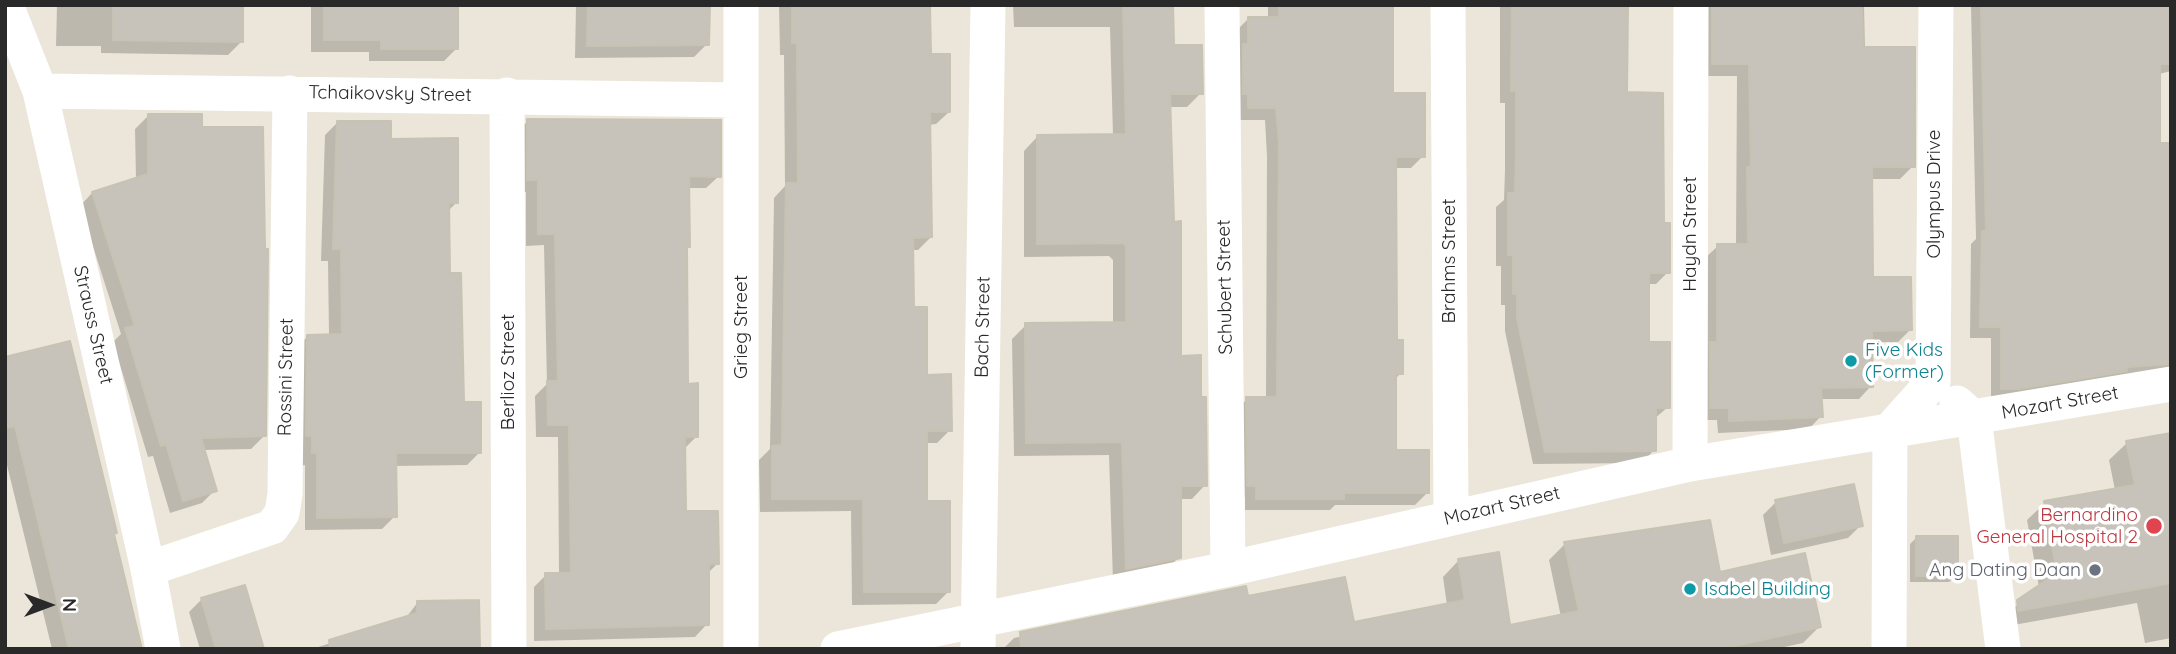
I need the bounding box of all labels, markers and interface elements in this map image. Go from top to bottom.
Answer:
street label: Tchaikovsky Street [308,81,472,107]
street label: Olympus Drive [1923,130,1945,258]
street label: Haydn Street [1679,176,1701,292]
street label: Brahms Street [1438,198,1460,324]
street label: Schubert Street [1212,219,1238,355]
street label: Strauss Street [68,263,118,387]
street label: Grieg Street [730,275,752,379]
street label: Bach Street [971,276,995,378]
street label: Berlioz Street [497,314,519,430]
street label: Rossini Street [274,318,298,436]
place label: Five Kids (Former) [1865,339,1944,383]
marker: Five Kids (Former) [1843,353,1859,369]
street label: Mozart Street [2000,381,2120,425]
street label: Mozart Street [1442,482,1562,530]
place label: Bernardino General Hospital 2 [1977,504,2138,548]
marker: Bernardino General Hospital 2 [2144,516,2164,536]
place label: Ang Dating Daan [1929,559,2081,581]
marker: Ang Dating Daan [2087,562,2103,578]
north arrow [14,570,84,640]
place label: Isabel Building [1704,578,1831,600]
marker: Isabel Building [1682,581,1698,597]
text: N [58,598,82,612]

